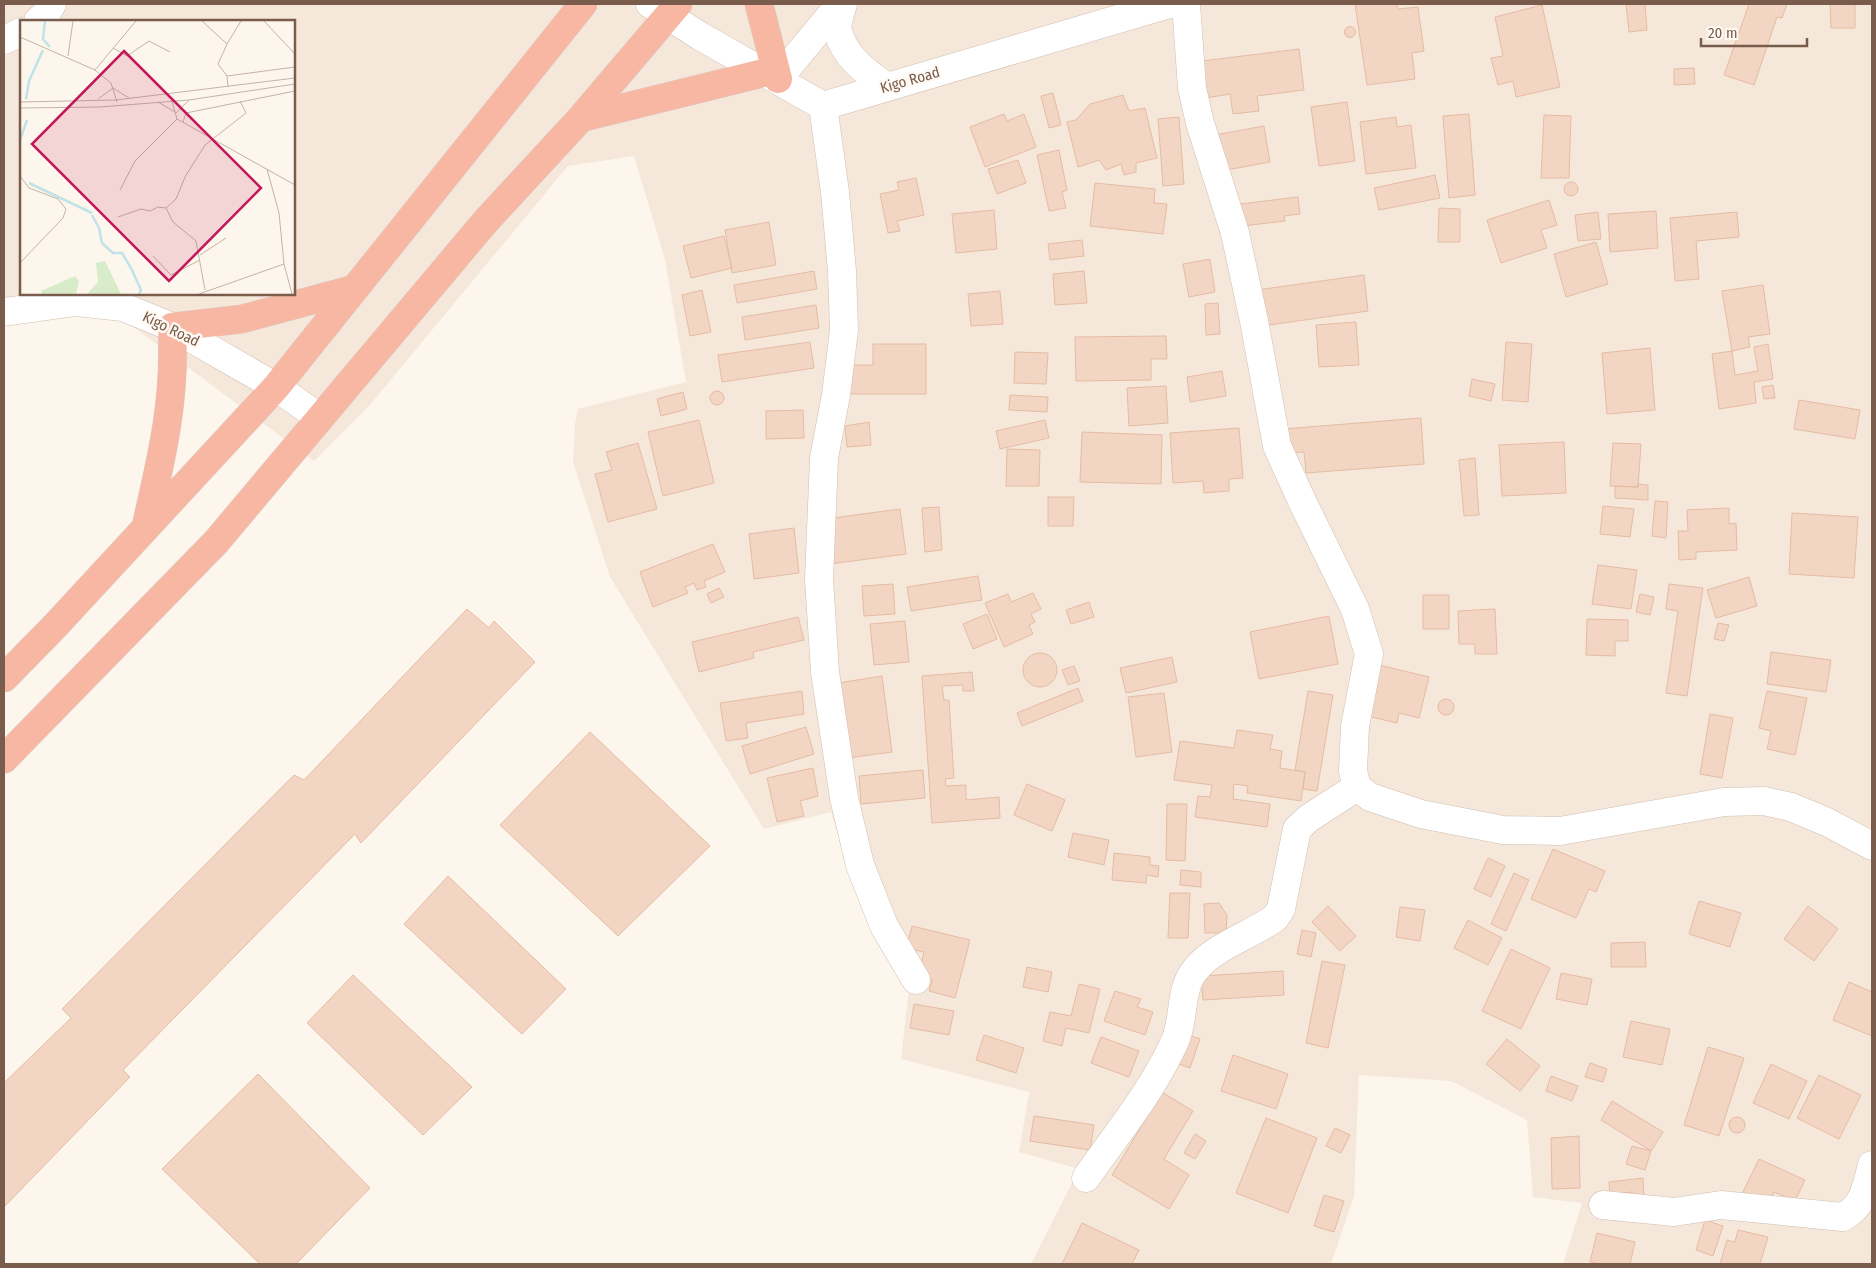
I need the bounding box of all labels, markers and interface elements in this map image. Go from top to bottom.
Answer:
scale bar [1701,15,1807,47]
inset map [20,20,295,295]
text: 20 m [1708,24,1738,42]
street label: Kigo Road [878,63,942,97]
street label: Kigo Road [140,308,202,350]

